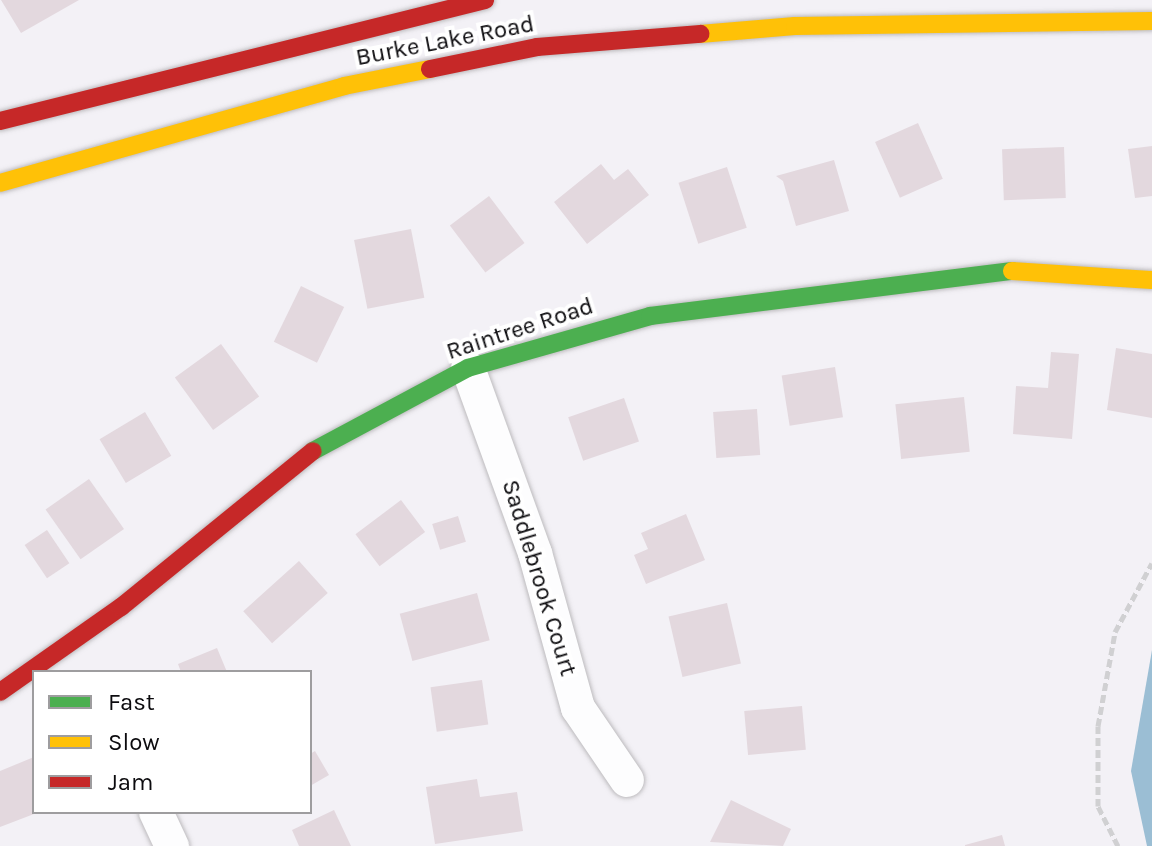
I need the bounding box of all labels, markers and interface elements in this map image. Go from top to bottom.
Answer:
street label: Burke Lake Road [353,10,537,72]
street label: Raintree Road [443,292,597,366]
street label: Saddlebrook Court [495,476,583,680]
legend [32,670,312,814]
text: Fast [108,688,155,716]
text: Slow [108,728,160,756]
text: Jam [108,768,153,796]

